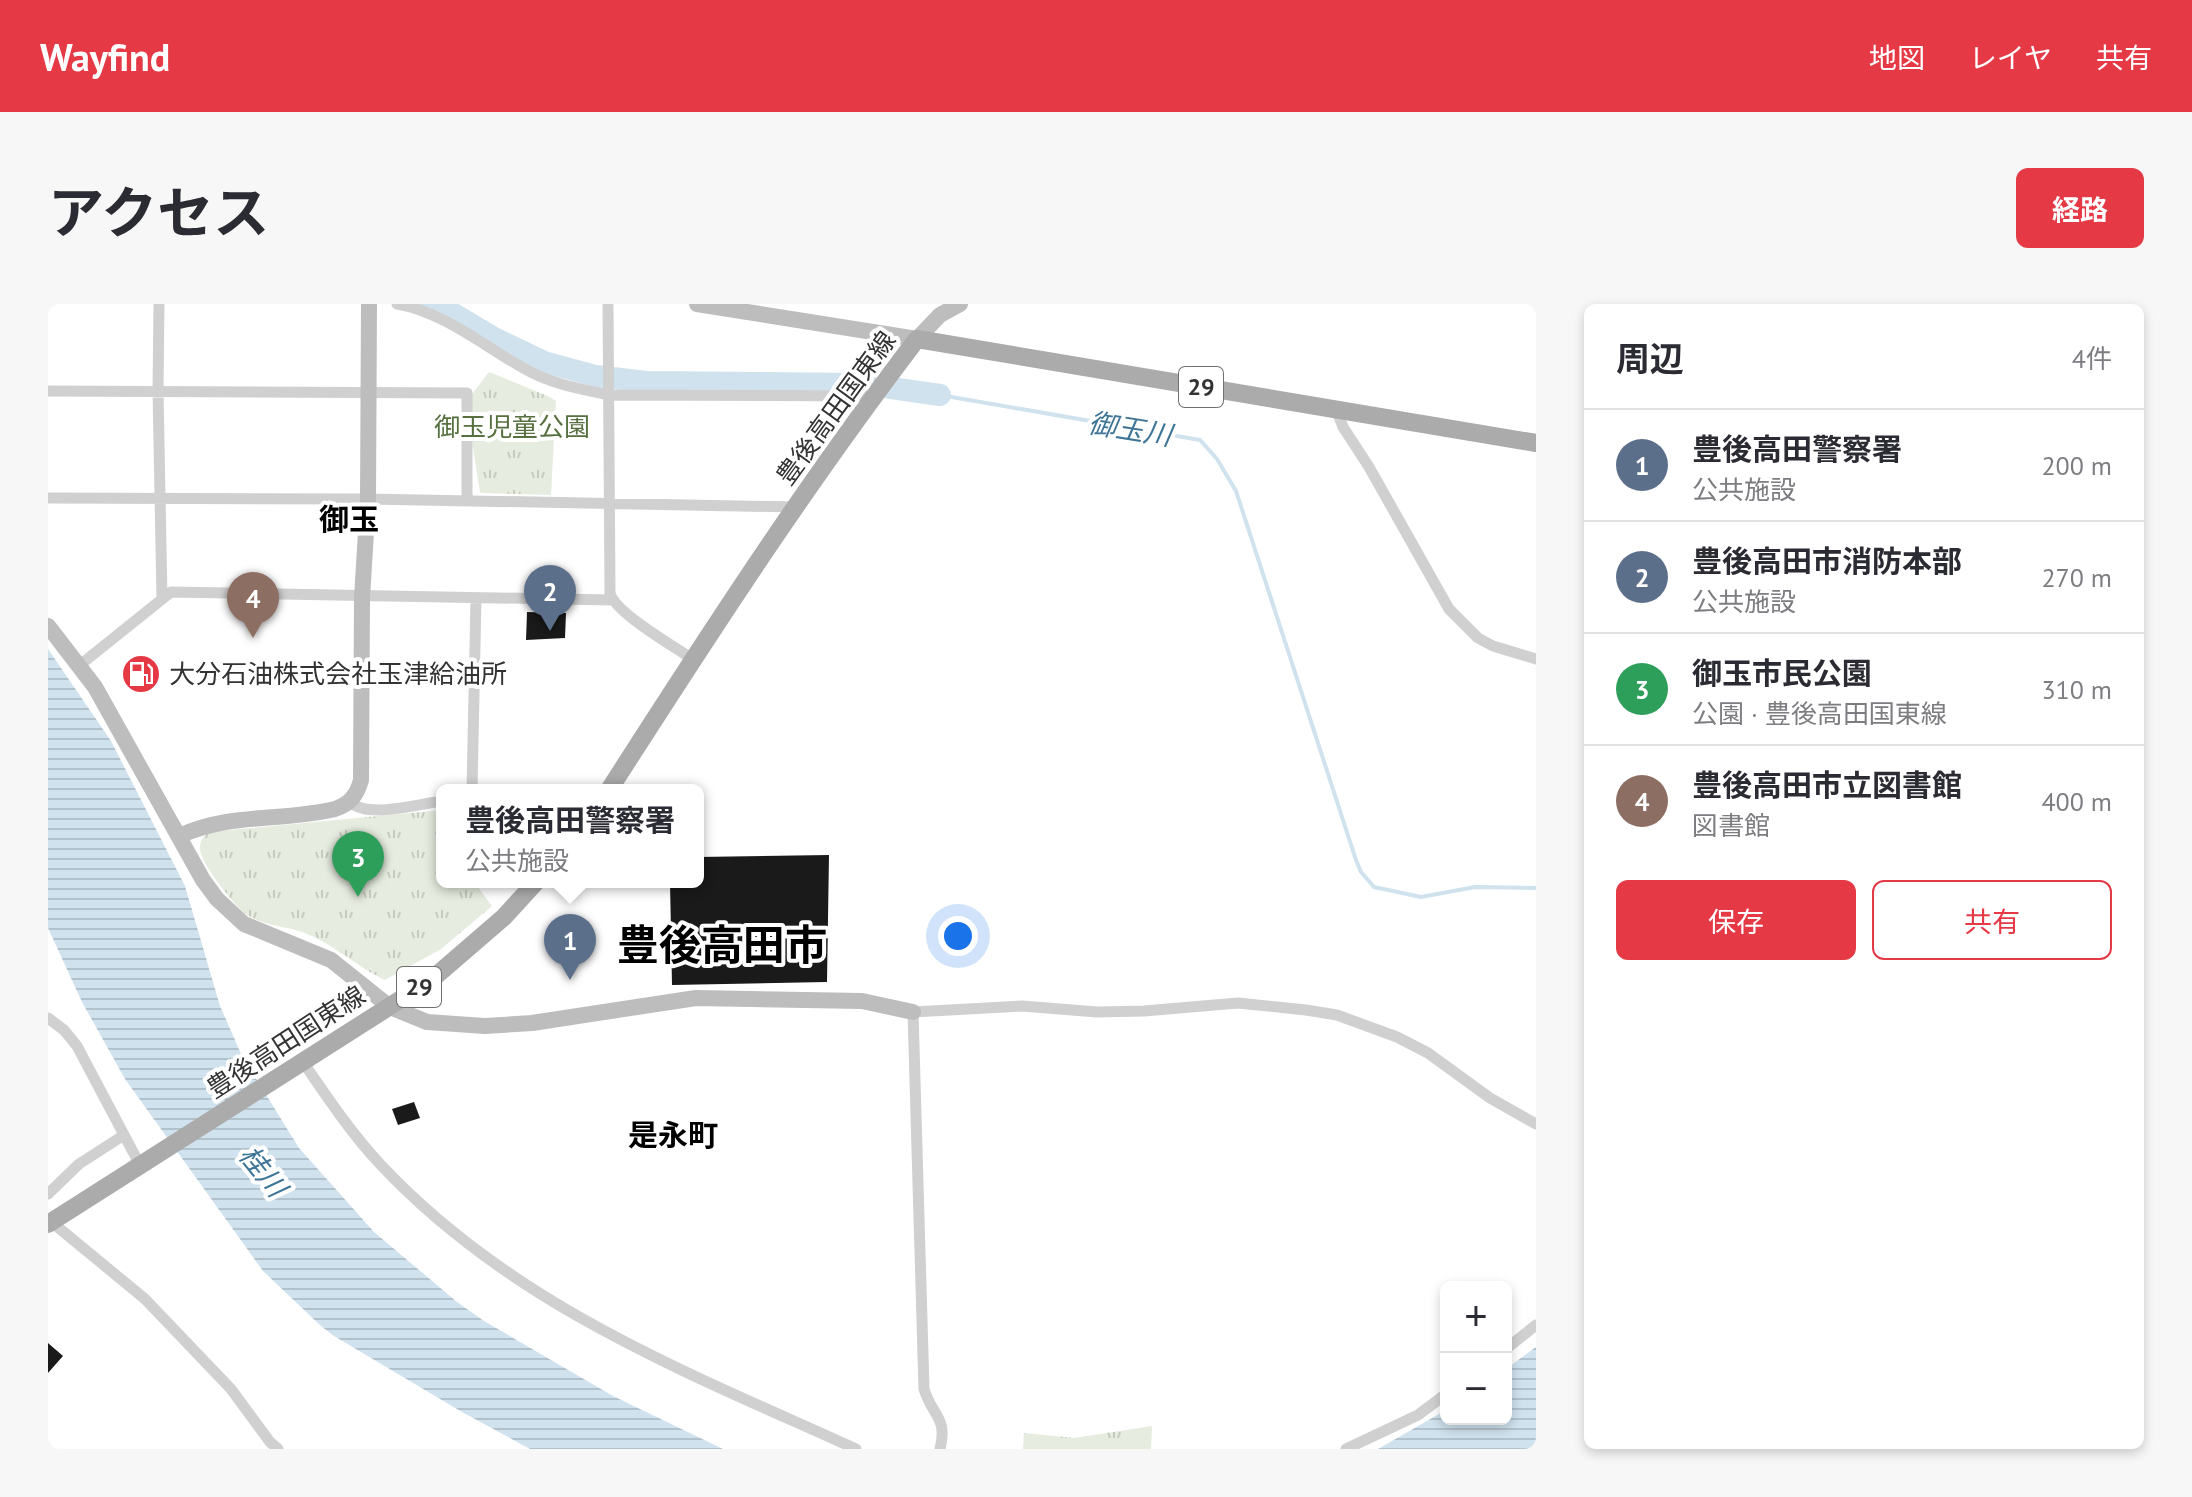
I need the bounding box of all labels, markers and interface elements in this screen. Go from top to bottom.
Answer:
text: Wayfind [40,32,170,81]
text: 地図 [1869,39,1925,76]
text: レイヤ [1969,39,2052,76]
text: 共有 [2096,39,2152,76]
button: 経路 [2016,168,2144,248]
text: アクセス [48,176,269,248]
street label: 豊後高田国東線 [769,324,902,491]
text: 周辺 [1616,336,1684,380]
text: 4件 [2072,342,2112,375]
road number: 29 [1179,367,1223,407]
water label: 御玉川 [1086,404,1177,454]
park label: 御玉児童公園 [434,410,590,443]
text: 豊後高田警察署 [1692,429,1902,468]
text: 1 [1635,449,1649,482]
text: 200 m [2041,449,2112,482]
text: 公共施設 [1692,473,1796,506]
district label: 御玉 [319,499,379,538]
text: 豊後高田市消防本部 [1692,541,1962,580]
text: 2 [1635,561,1649,594]
text: 270 m [2041,561,2112,594]
pin: 2 [524,565,576,631]
pin: 4 [227,572,279,638]
text: 公共施設 [1692,585,1796,618]
fuel station icon: 大分石油株式会社玉津給油所 [120,653,162,695]
text: 御玉市民公園 [1692,653,1872,692]
place label: 大分石油株式会社玉津給油所 [169,657,507,690]
text: 3 [1635,673,1649,706]
text: 310 m [2041,673,2112,706]
text: 公園 · 豊後高田国東線 [1692,697,1947,730]
text: 豊後高田市立図書館 [1692,765,1962,804]
popup [436,784,704,888]
text: 4 [1635,785,1649,818]
text: 400 m [2041,785,2112,818]
text: 豊後高田警察署 [465,800,675,839]
text: 図書館 [1692,809,1770,842]
pin: 3 [332,831,384,897]
text: 公共施設 [465,844,569,877]
button: 保存 [1616,880,1856,960]
button: 共有 [1872,880,2112,960]
pin: 1 [544,914,596,980]
your location [938,916,978,956]
district label: 豊後高田市 [617,917,827,972]
road number: 29 [397,967,441,1007]
street label: 豊後高田国東線 [200,978,371,1105]
district label: 是永町 [628,1115,718,1154]
water label: 桂川 [231,1137,297,1206]
map controls [1440,1281,1512,1425]
button: + [1440,1281,1512,1353]
button: − [1440,1353,1512,1425]

